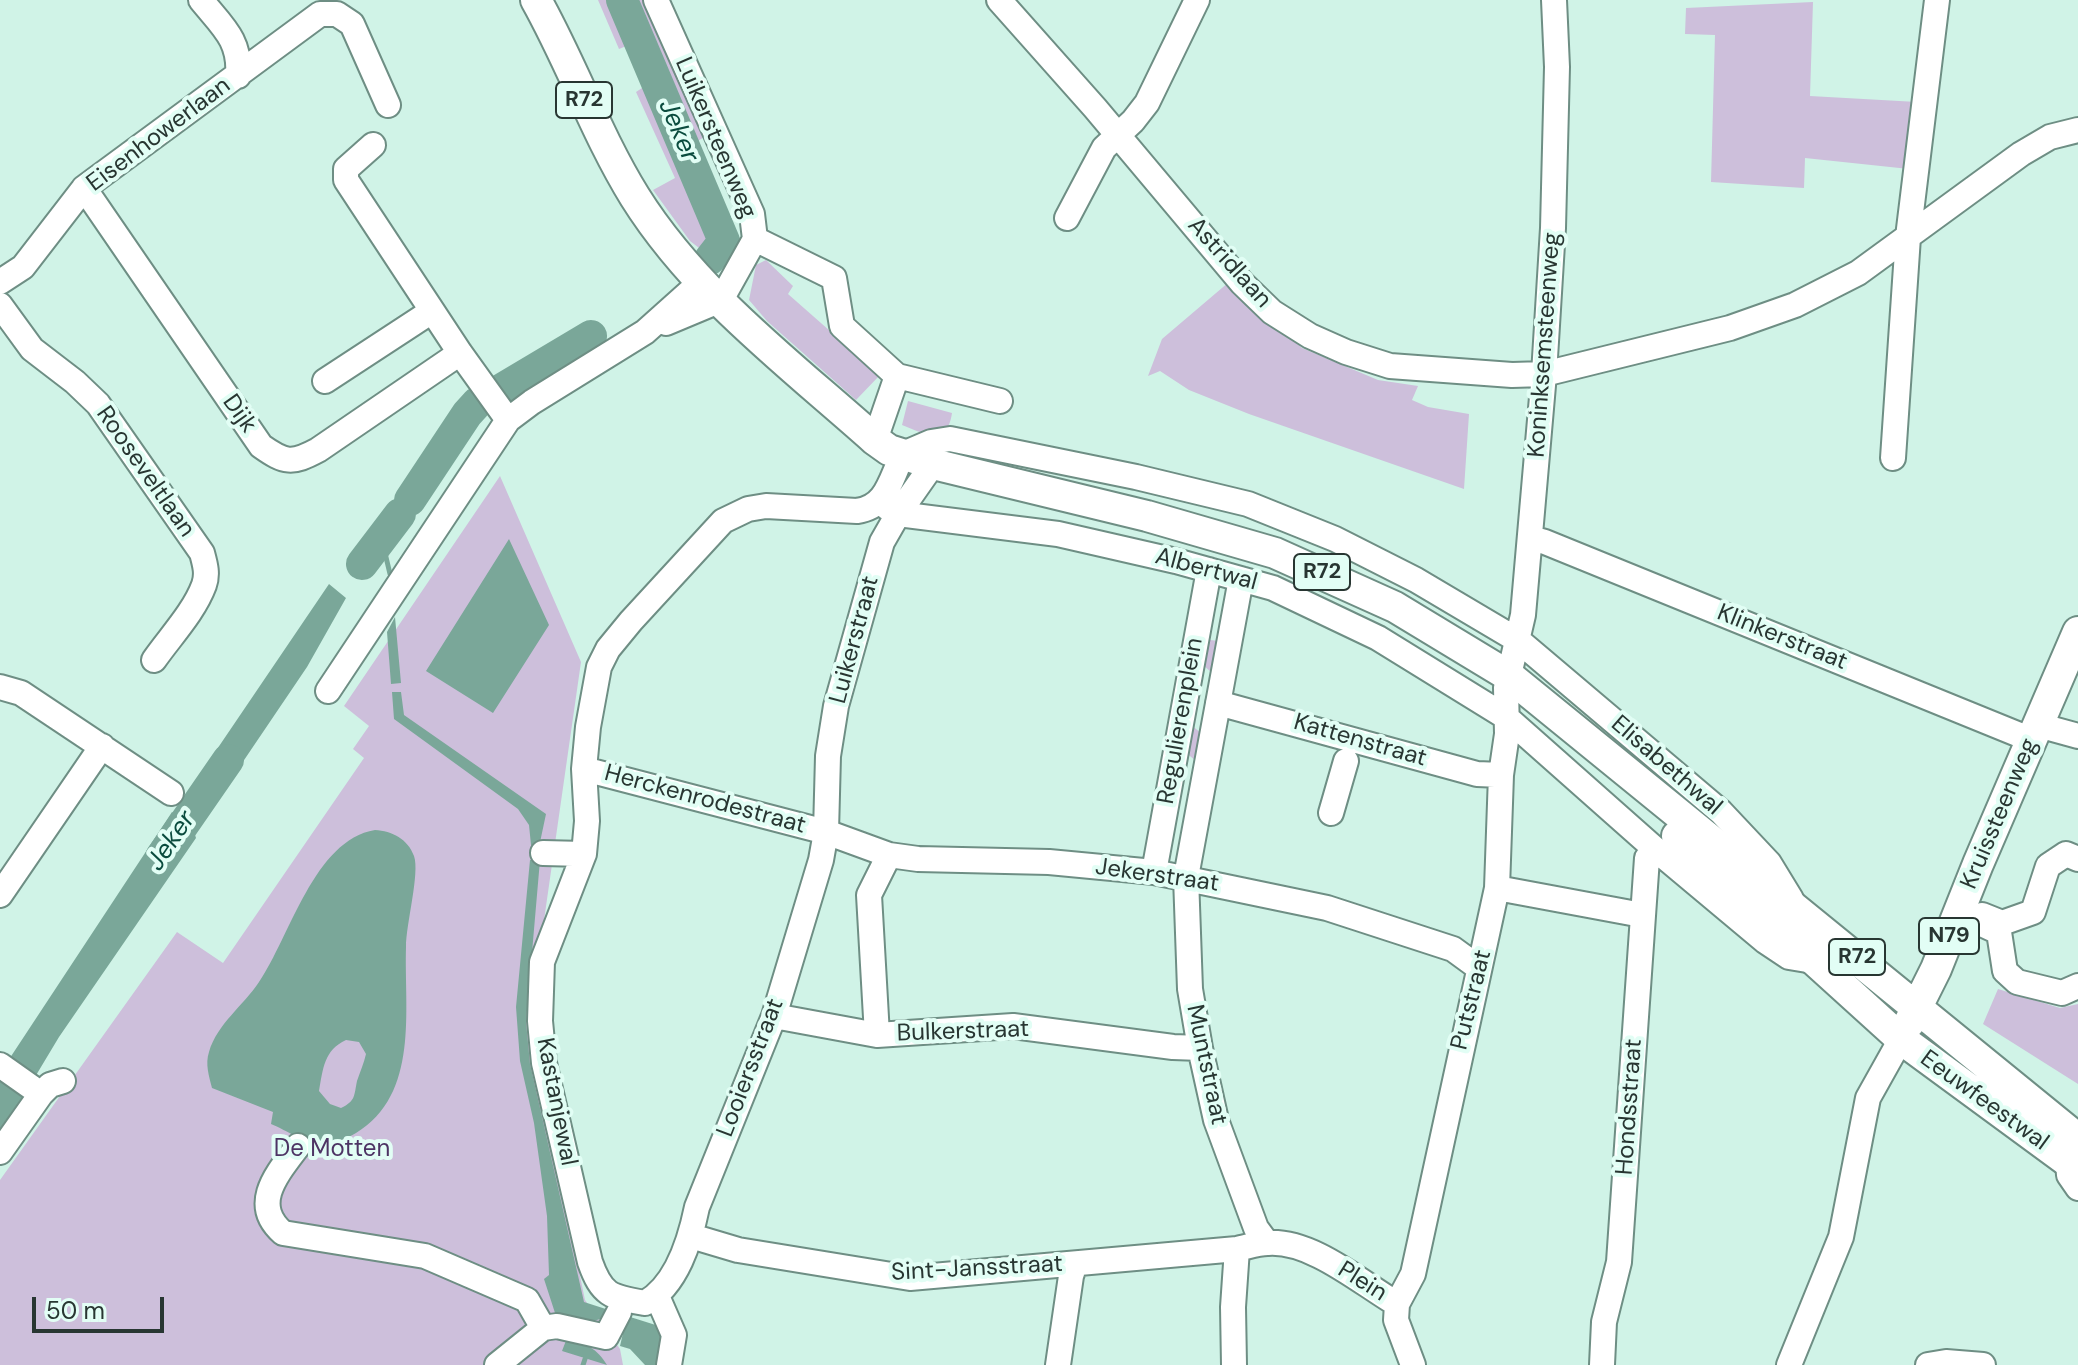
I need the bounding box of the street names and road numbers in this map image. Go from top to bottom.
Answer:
street label: Luikersteenweg [668,53,762,223]
street label: Eisenhowerlaan [82,72,236,198]
road number: R72 [556,82,612,118]
street label: Astridlaan [1181,212,1277,314]
street label: Koninksemsteenweg [1523,231,1567,459]
street label: Dijk [216,389,262,439]
street label: Rooseveltlaan [89,401,201,543]
street label: Albertwal [1152,543,1260,597]
road number: R72 [1294,554,1350,590]
street label: Luikerstraat [824,573,886,707]
street label: Klinkerstraat [1713,599,1851,677]
street label: Regulierenplein [1152,636,1210,806]
street label: Kattenstraat [1290,708,1430,774]
street label: Elisabethwal [1605,710,1727,822]
street label: Kruissteenweg [1955,734,2045,894]
street label: Herckenrodestraat [601,759,809,841]
street label: Jekerstraat [1093,853,1221,899]
road number: N79 [1919,918,1979,954]
road number: R72 [1829,939,1885,975]
street label: Putstraat [1446,947,1498,1053]
street label: Looiersstraat [711,995,791,1141]
street label: Muntstraat [1179,1002,1233,1128]
street label: Bulkerstraat [896,1015,1030,1049]
street label: Kastanjewal [530,1036,582,1168]
street label: Hondsstraat [1611,1038,1649,1176]
street label: Eeuwfeestwal [1914,1045,2054,1157]
street label: Sint-Jansstraat [890,1250,1064,1288]
street label: Plein [1332,1256,1392,1308]

